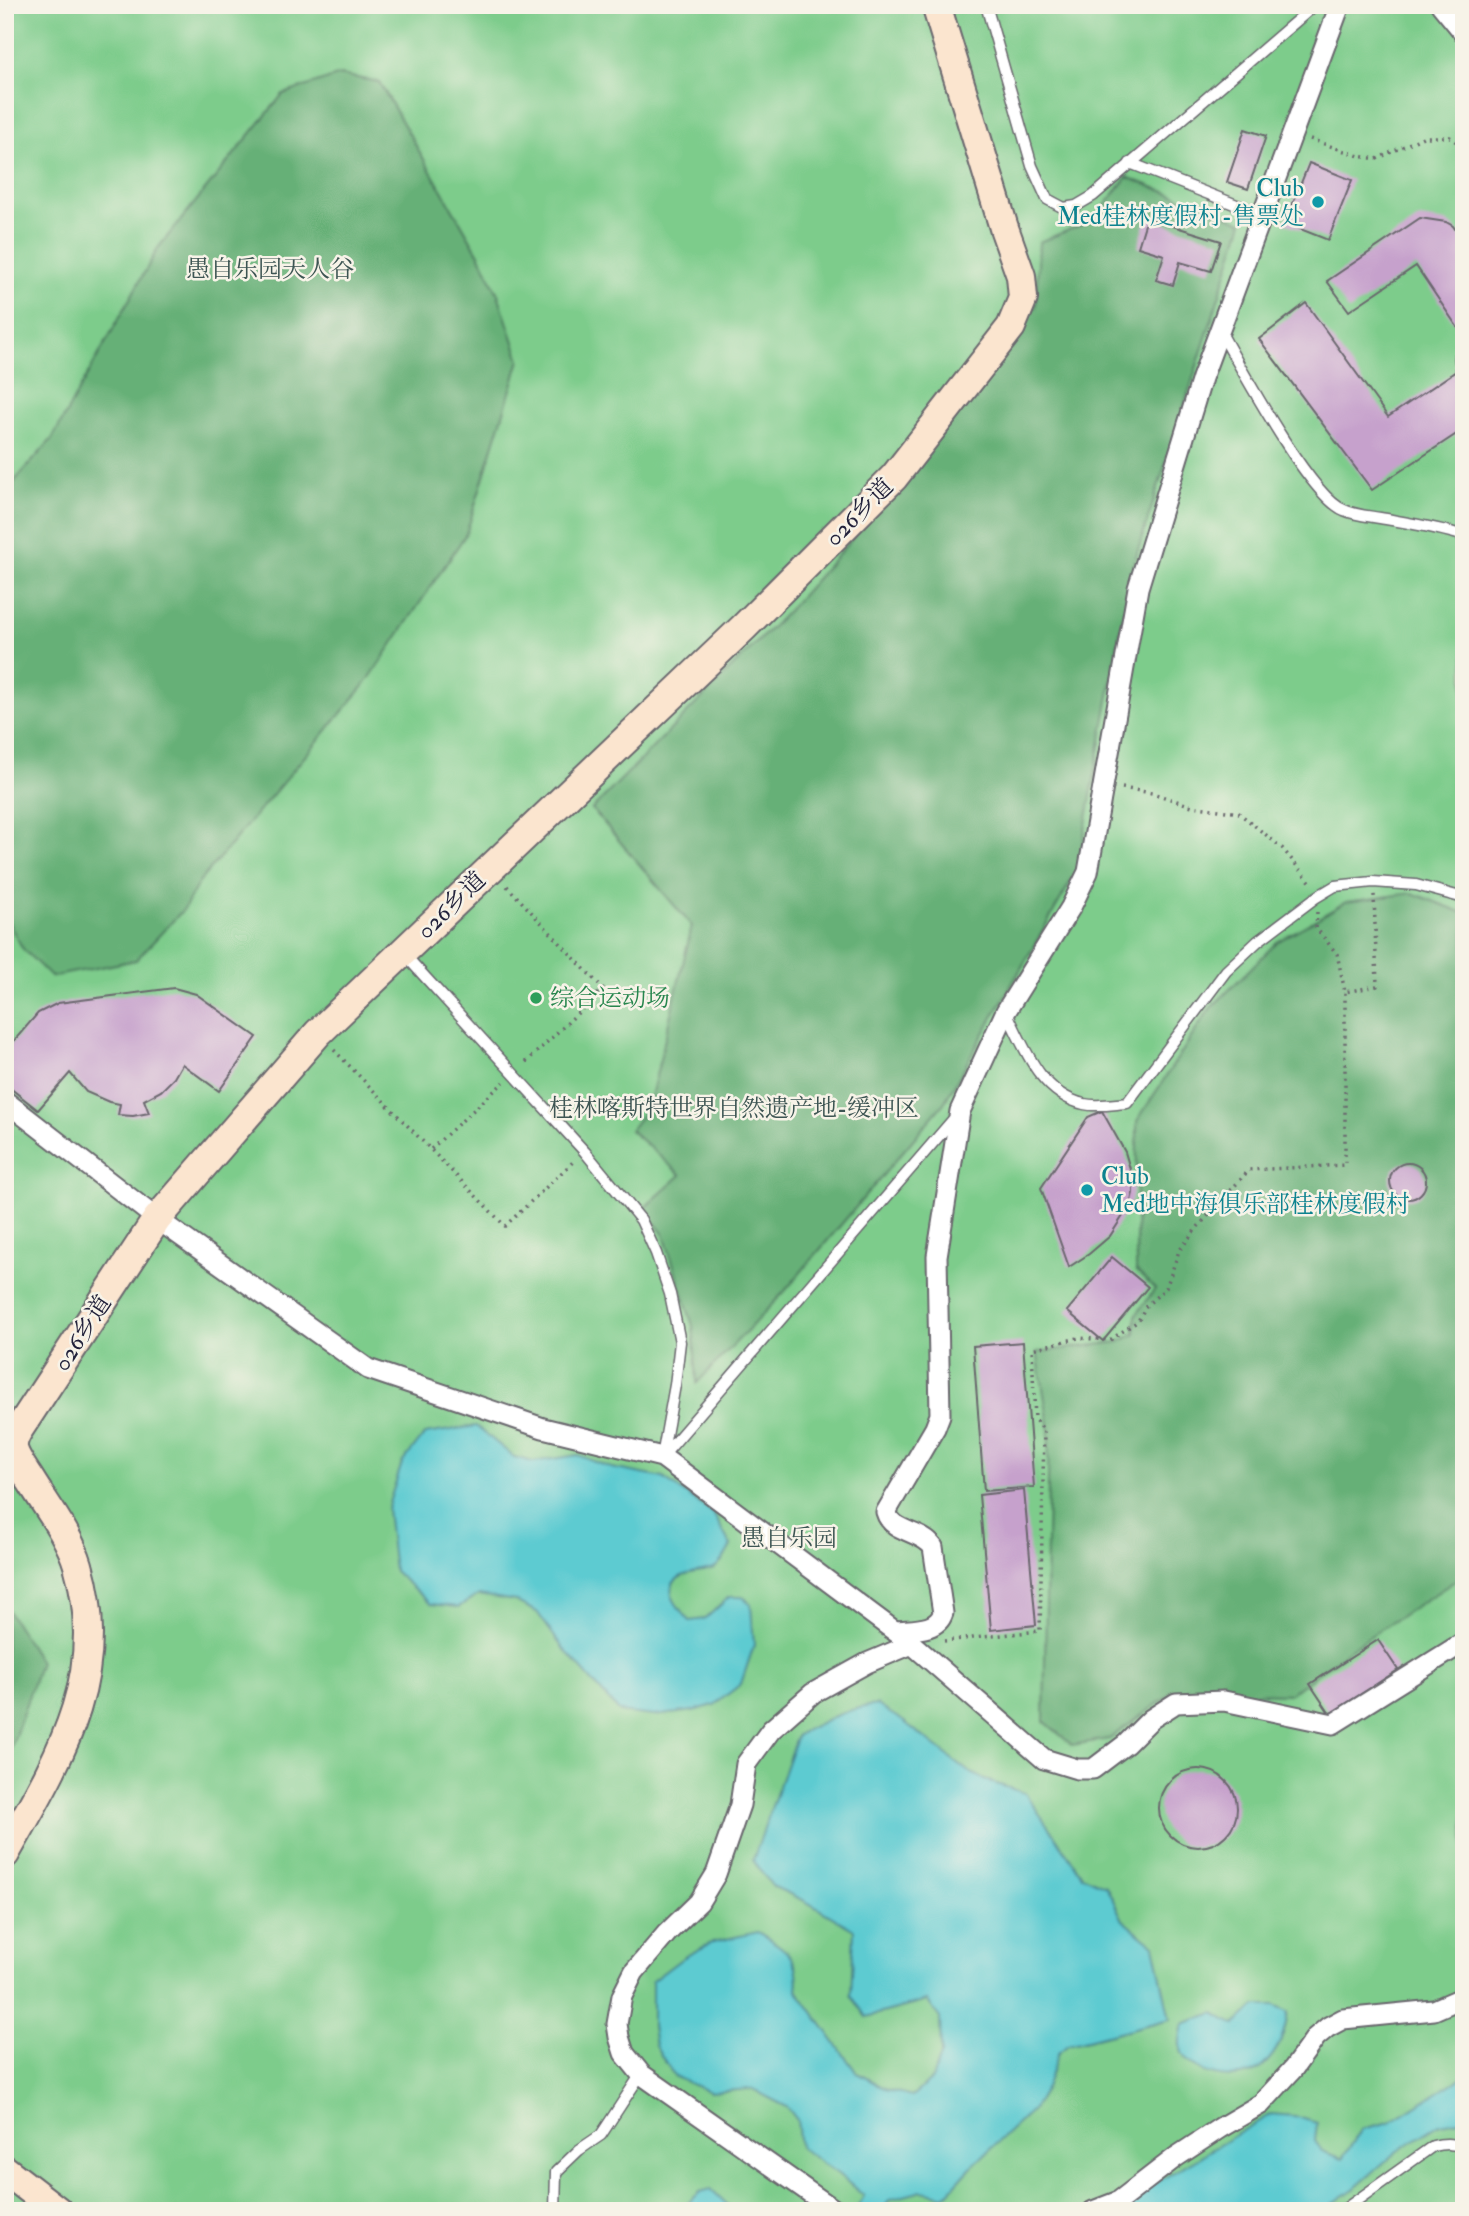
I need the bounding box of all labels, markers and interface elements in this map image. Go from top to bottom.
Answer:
place label: Club Med桂林度假村-售票处 [1057,173,1304,232]
marker: Club Med桂林度假村-售票处 [1310,194,1326,210]
park label: 愚自乐园天人谷 [186,254,354,285]
street label: 026乡道 [818,471,900,553]
street label: 026乡道 [410,865,493,946]
place label: 综合运动场 [550,983,670,1014]
marker: 综合运动场 [528,990,544,1006]
park label: 桂林喀斯特世界自然遗产地-缓冲区 [549,1093,919,1124]
place label: Club Med地中海俱乐部桂林度假村 [1101,1161,1410,1220]
marker: Club Med地中海俱乐部桂林度假村 [1079,1182,1095,1198]
street label: 026乡道 [46,1289,118,1377]
park label: 愚自乐园 [741,1523,837,1554]

